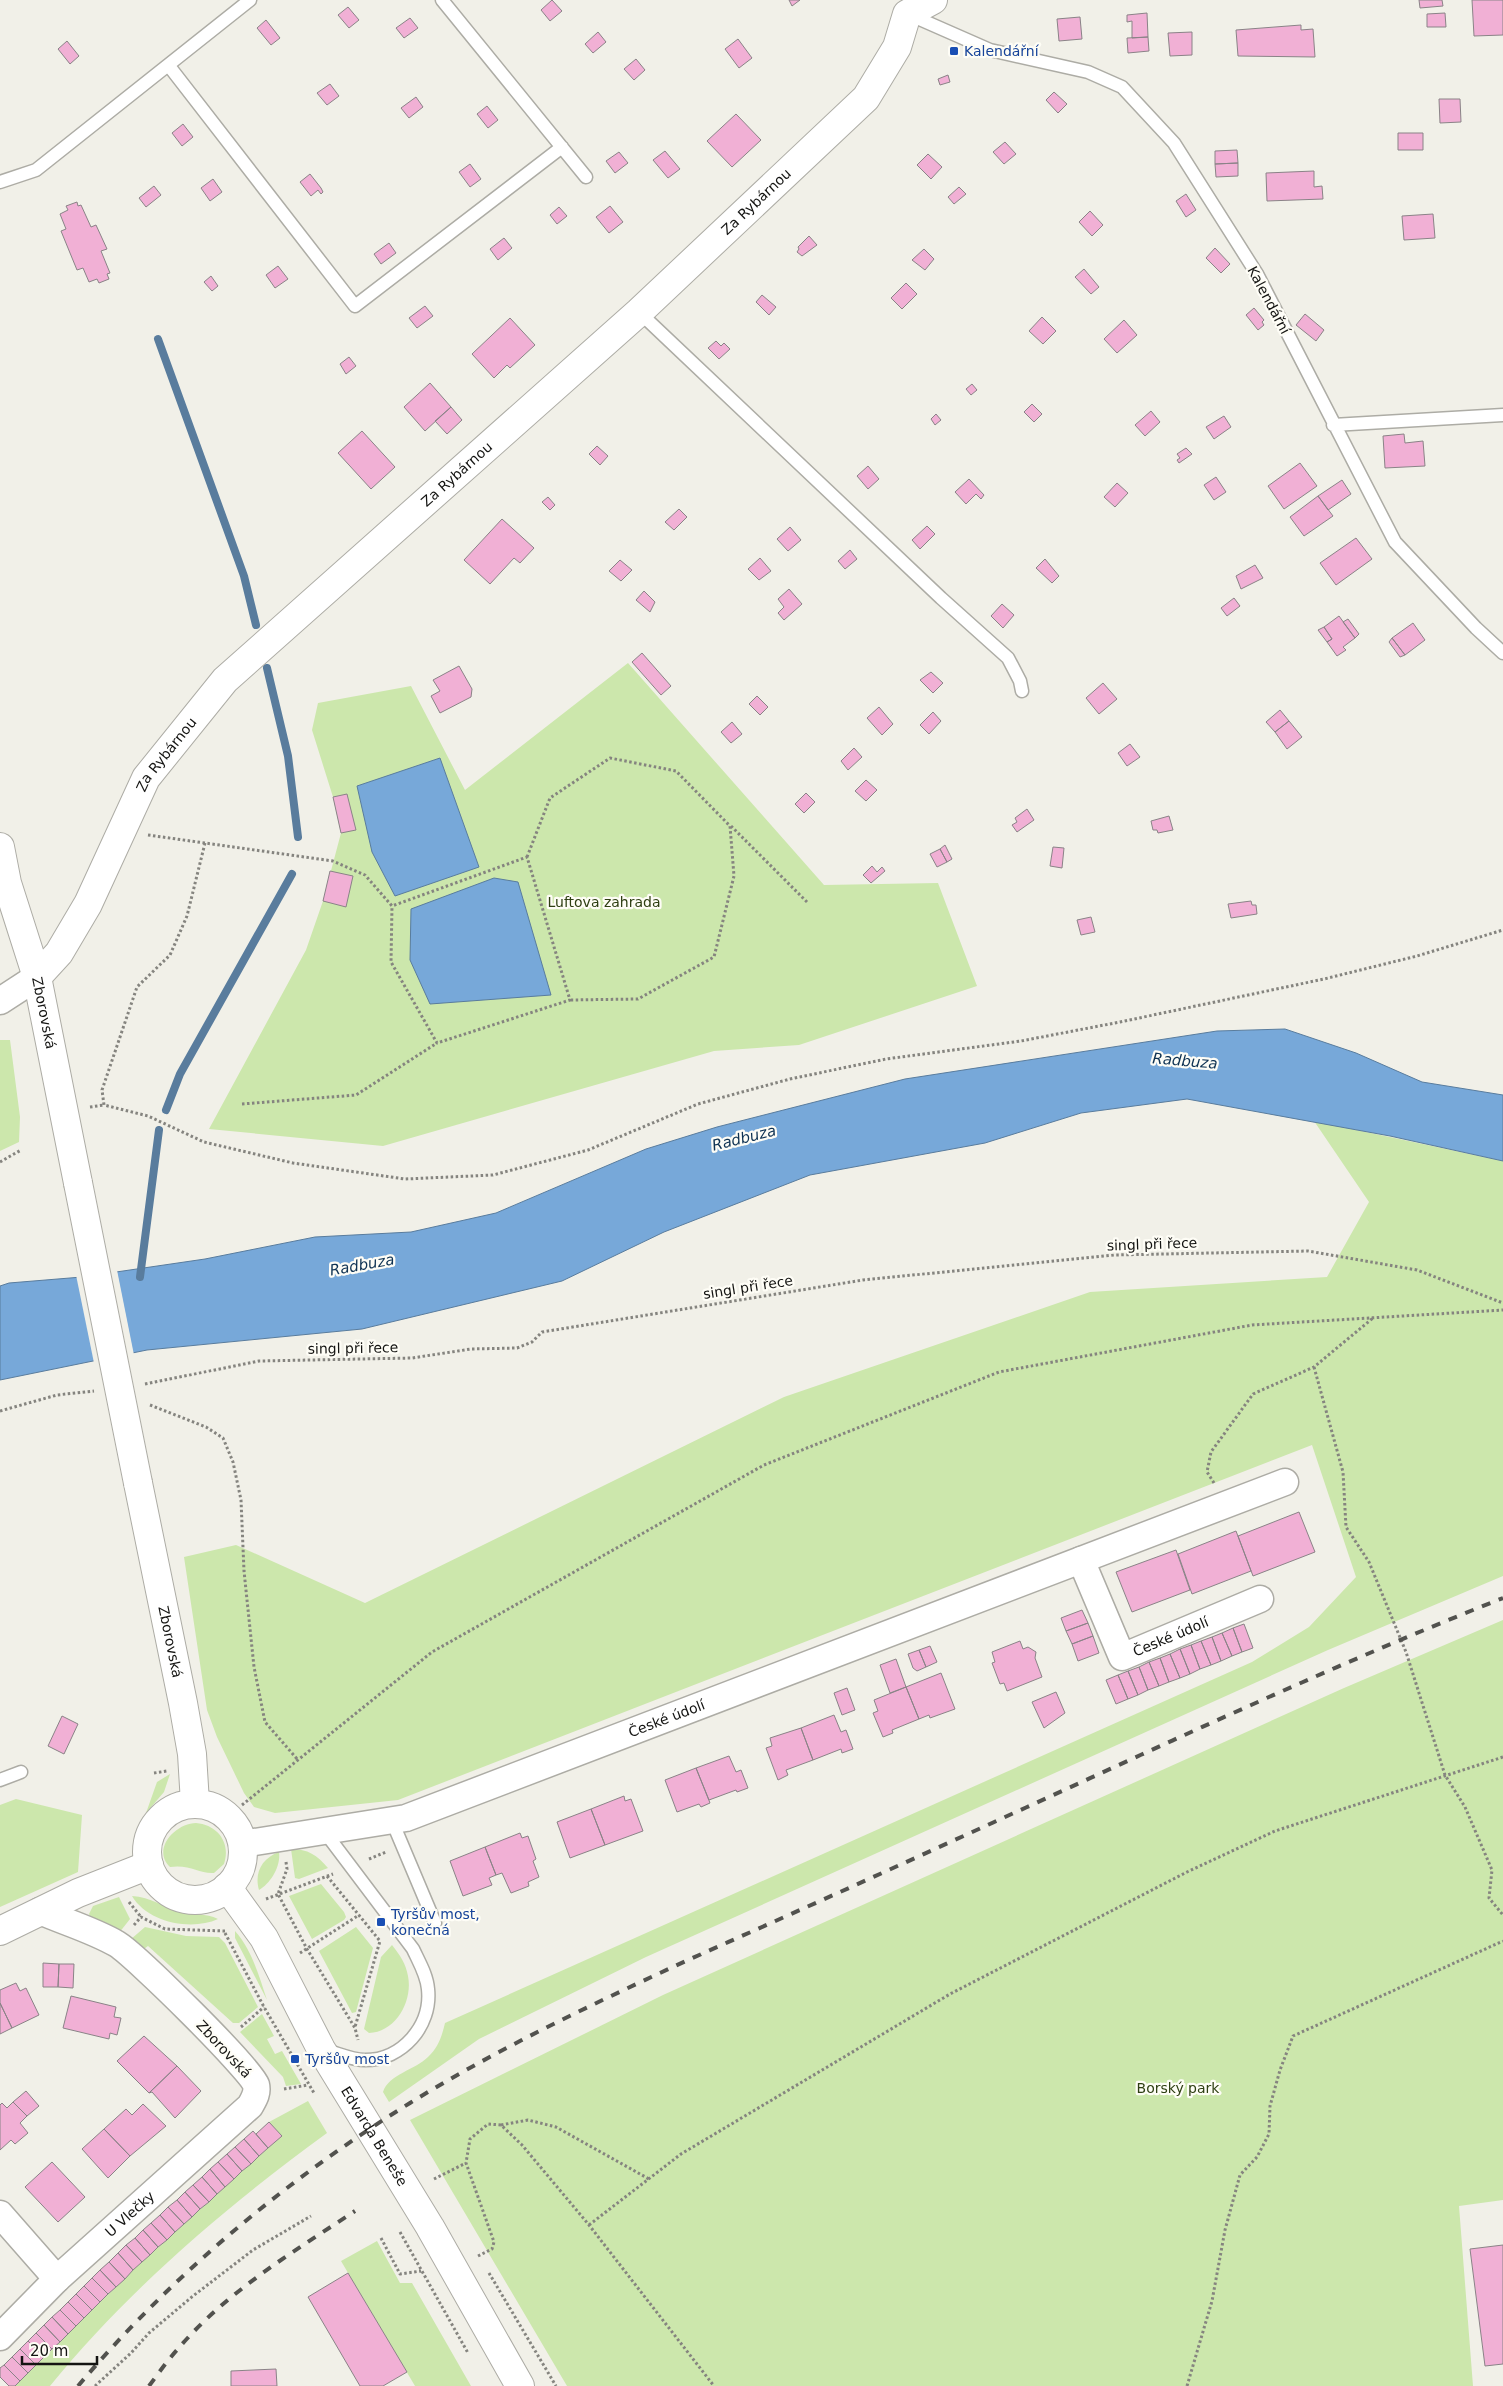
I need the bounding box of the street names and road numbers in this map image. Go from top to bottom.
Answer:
street label: Za Rybárnou [718,165,794,238]
street label: Kalendářní [1244,263,1294,338]
street label: Za Rybárnou [418,438,495,510]
street label: Za Rybárnou [133,714,200,794]
street label: Zborovská [29,976,59,1050]
street label: singl při řece [1106,1234,1198,1254]
street label: singl při řece [702,1272,794,1302]
street label: singl při řece [308,1339,398,1357]
street label: Zborovská [155,1604,186,1679]
street label: České údolí [1130,1613,1212,1660]
street label: České údolí [626,1696,708,1740]
street label: Zborovská [193,2017,255,2081]
street label: Edvarda Beneše [338,2083,411,2189]
street label: U Vlečky [102,2188,158,2240]

